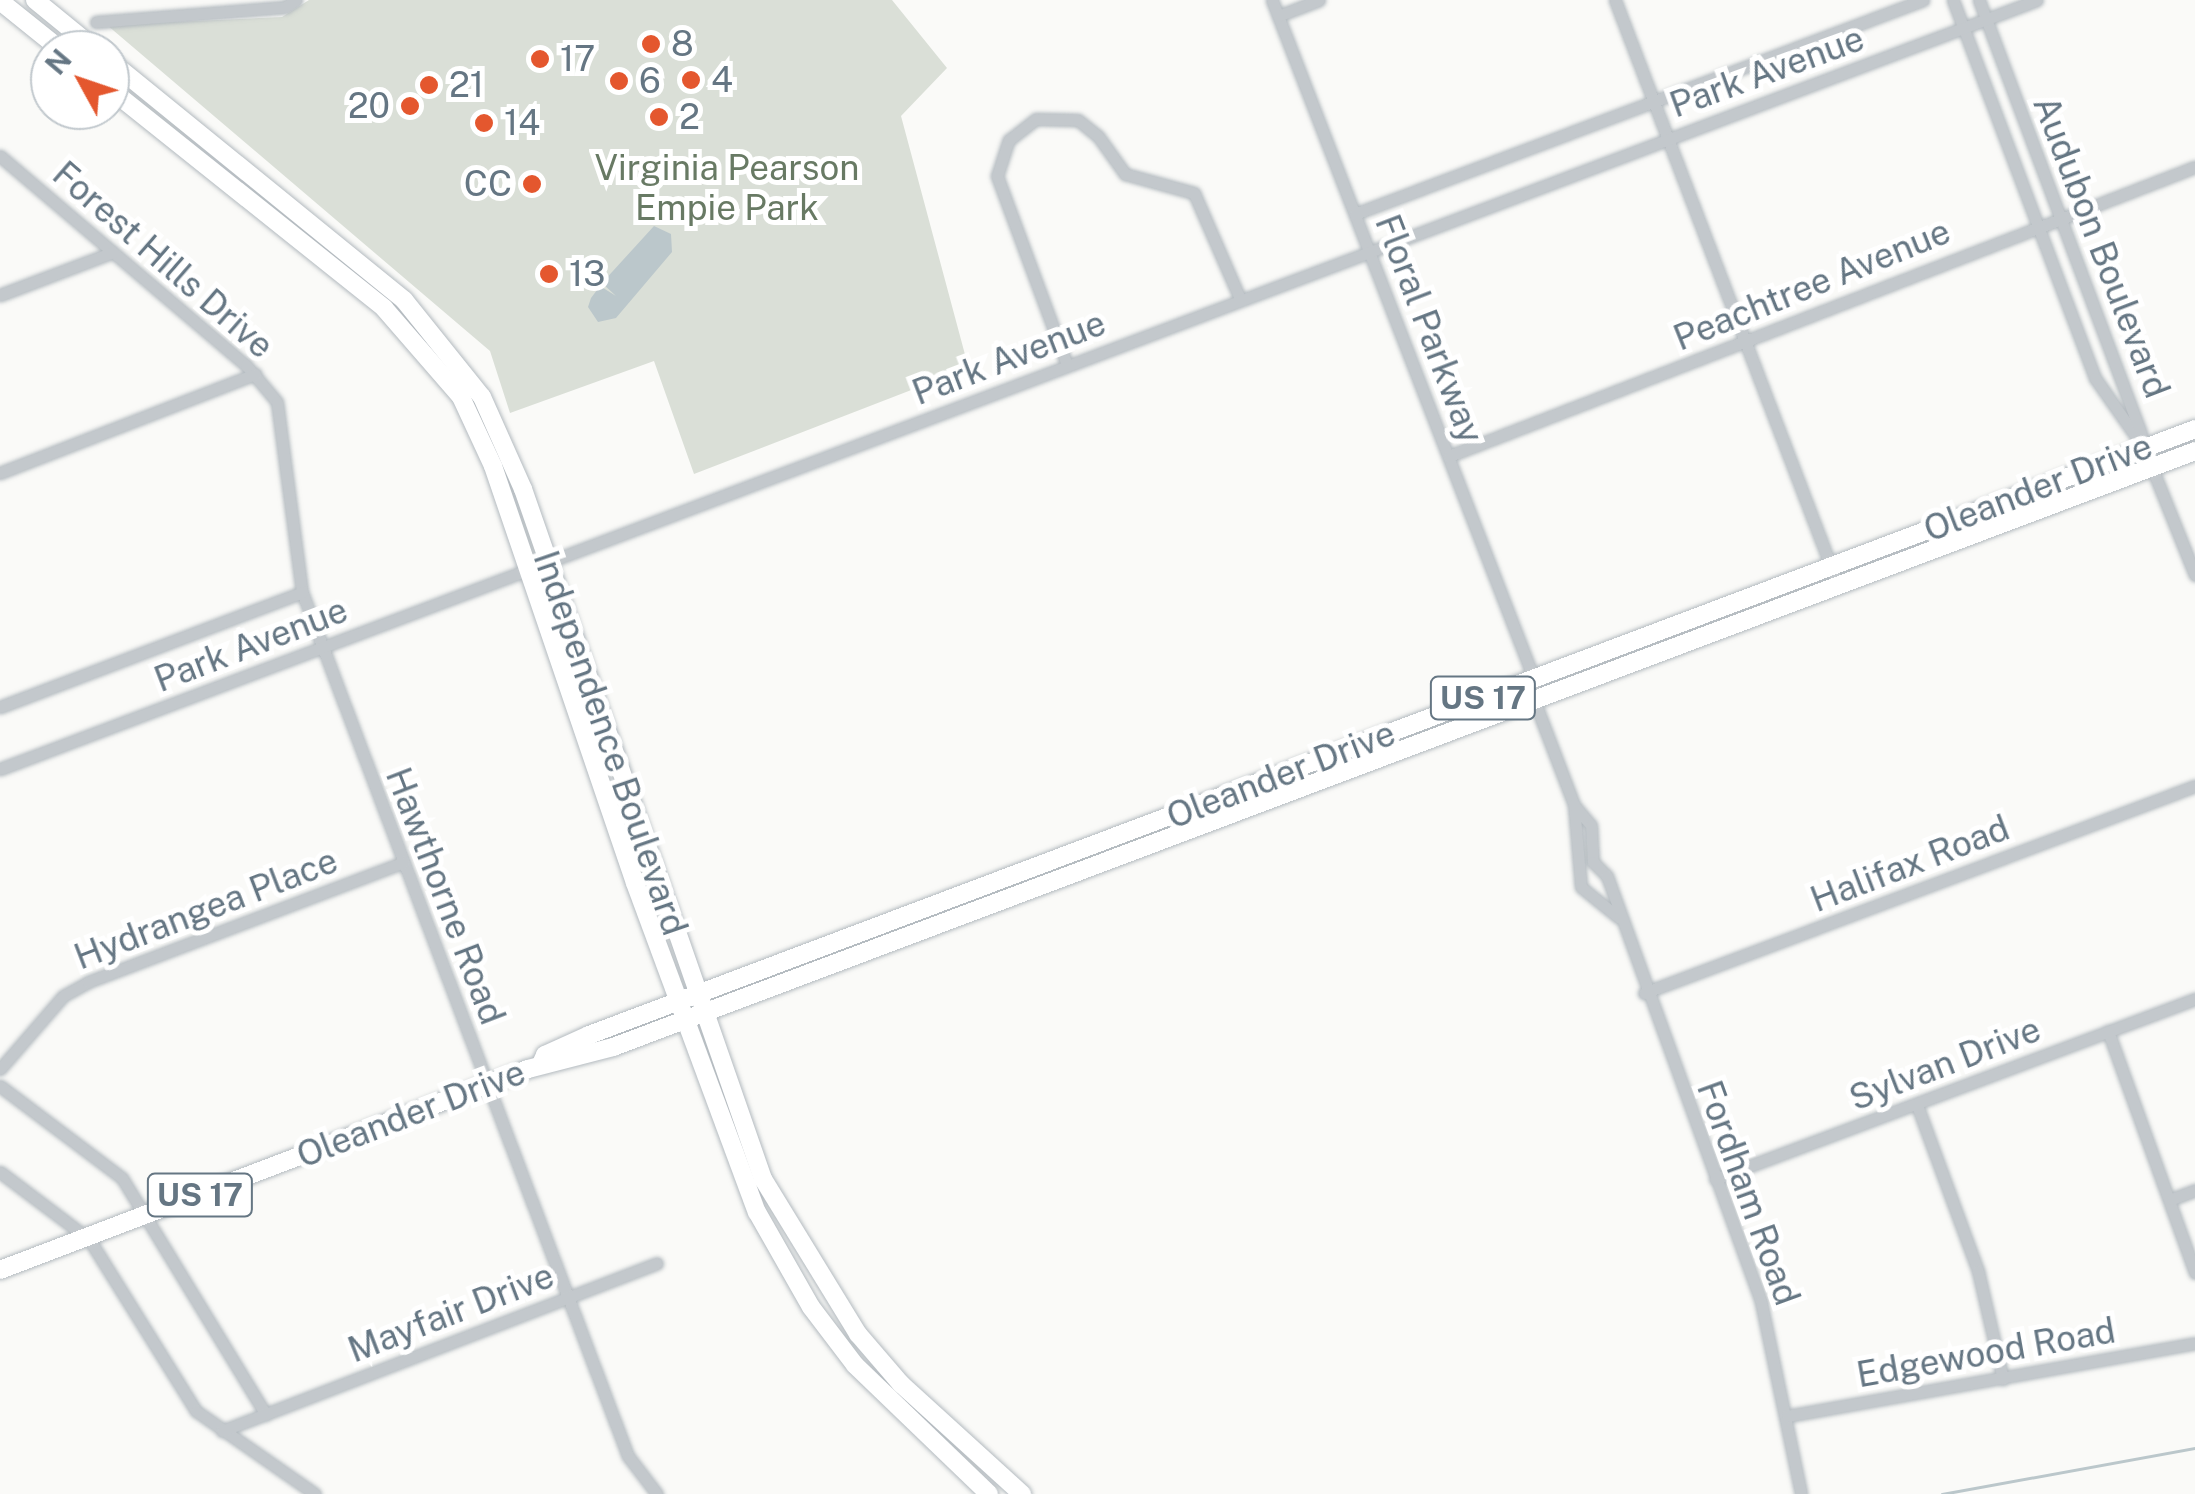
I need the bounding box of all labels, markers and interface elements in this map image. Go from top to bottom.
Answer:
street label: Park Avenue [1664,17,1870,127]
place label: 8 [671,23,694,65]
north arrow [30,30,130,130]
marker: 8 [640,33,662,55]
place label: 17 [560,38,595,80]
text: N [38,43,78,81]
marker: 17 [529,48,551,70]
place label: 4 [711,59,733,101]
place label: 6 [639,60,661,102]
place label: 21 [449,64,484,106]
marker: 4 [680,69,702,91]
marker: 6 [608,70,630,92]
marker: 21 [418,74,440,96]
place label: 20 [348,85,390,127]
street label: Audubon Boulevard [2024,90,2178,404]
marker: 20 [399,95,421,117]
place label: 2 [679,96,700,138]
place label: 14 [504,102,540,144]
marker: 2 [648,106,670,128]
marker: 14 [473,112,495,134]
park label: Virginia Pearson Empie Park [594,147,860,229]
street label: Forest Hills Drive [44,153,282,367]
place label: CC [464,163,512,205]
marker: CC [521,173,543,195]
street label: Floral Parkway [1366,209,1492,449]
street label: Peachtree Avenue [1668,210,1956,360]
place label: 13 [569,253,605,295]
marker: 13 [538,263,560,285]
street label: Park Avenue [907,302,1111,414]
street label: Oleander Drive [1918,425,2158,551]
street label: Independence Boulevard [524,545,696,941]
street label: Park Avenue [149,589,353,701]
road number: US 17 [1428,671,1538,725]
street label: Oleander Drive [1161,712,1401,838]
street label: Hawthorne Road [377,762,513,1030]
street label: Halifax Road [1805,807,2015,921]
street label: Hydrangea Place [69,840,343,978]
street label: Sylvan Drive [1843,1008,2047,1120]
street label: Oleander Drive [291,1051,531,1177]
street label: Fordham Road [1688,1075,1808,1311]
road number: US 17 [145,1168,255,1222]
street label: Mayfair Drive [342,1255,560,1371]
street label: Edgewood Road [1853,1310,2119,1396]

